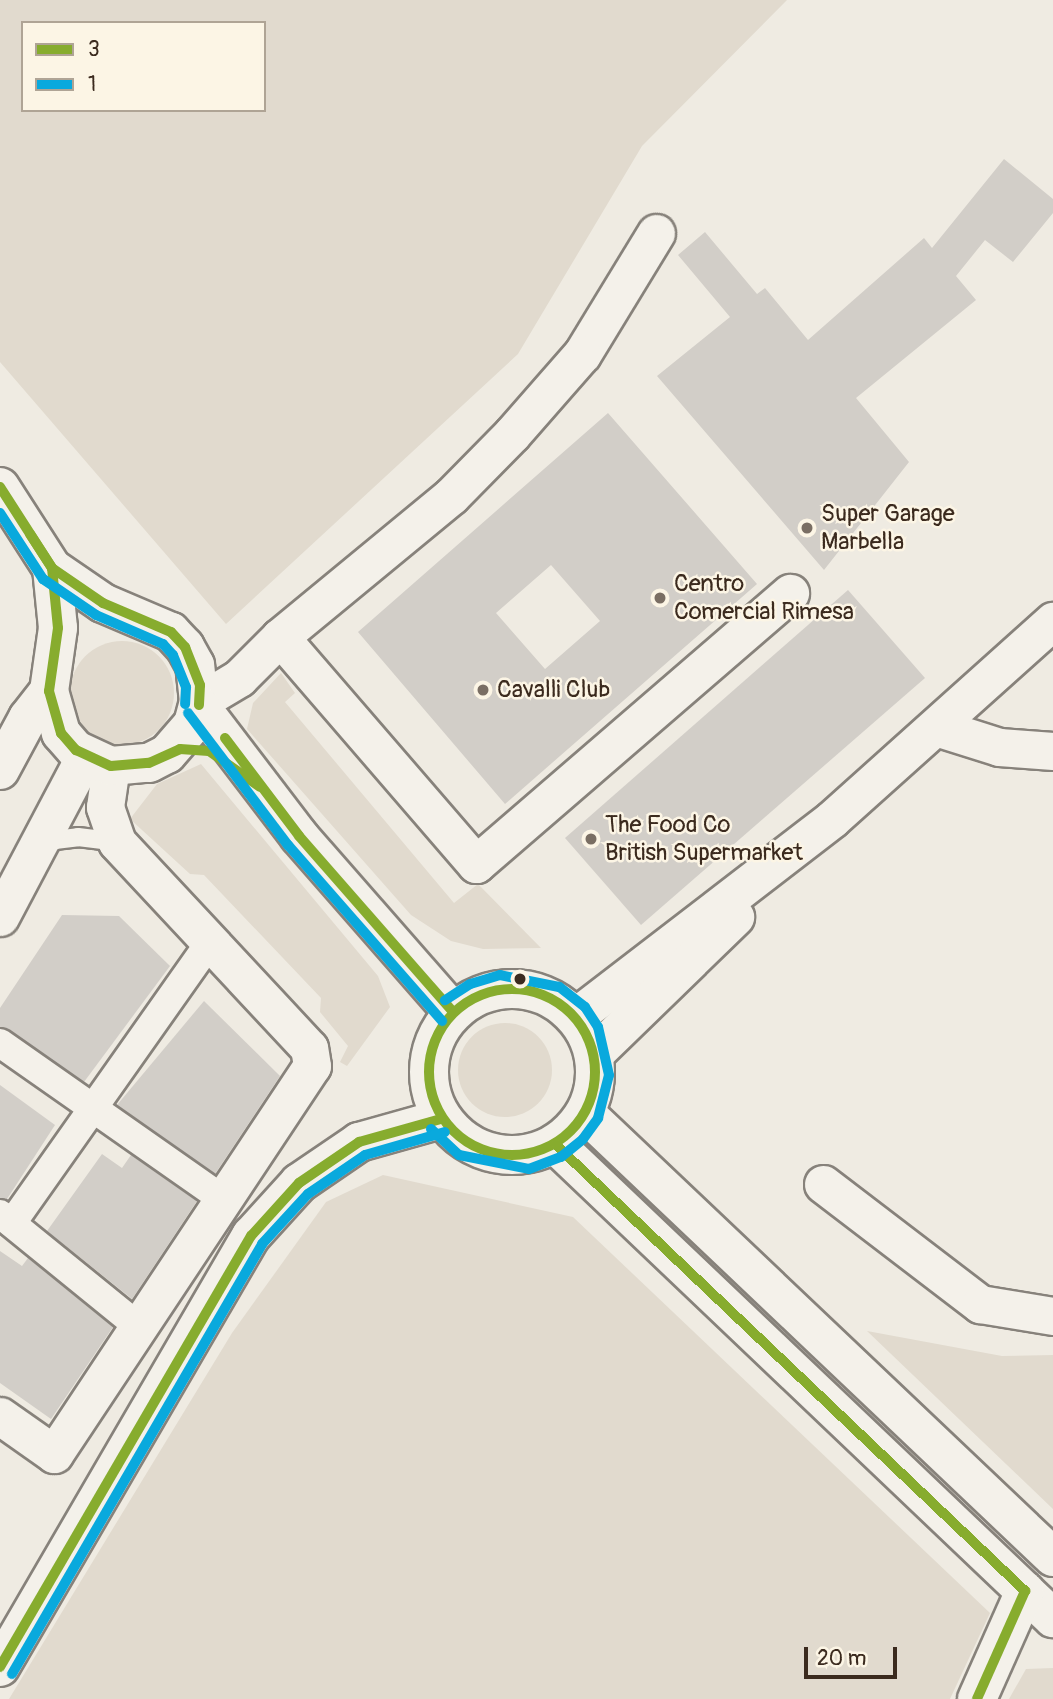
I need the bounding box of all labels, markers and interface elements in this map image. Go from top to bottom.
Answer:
legend [21,21,266,112]
text: 3 [88,36,100,63]
text: 1 [88,71,96,98]
place label: Super Garage Marbella [821,500,955,556]
marker: Super Garage Marbella [799,520,815,536]
place label: Centro Comercial Rimesa [674,570,854,626]
marker: Centro Comercial Rimesa [652,590,668,606]
place label: Cavalli Club [497,676,610,704]
marker: Cavalli Club [475,682,491,698]
place label: The Food Co British Supermarket [605,811,803,867]
marker: The Food Co British Supermarket [583,831,599,847]
unlabelled marker [513,972,527,986]
scale bar [808,1632,901,1676]
text: 20 m [817,1645,866,1672]

